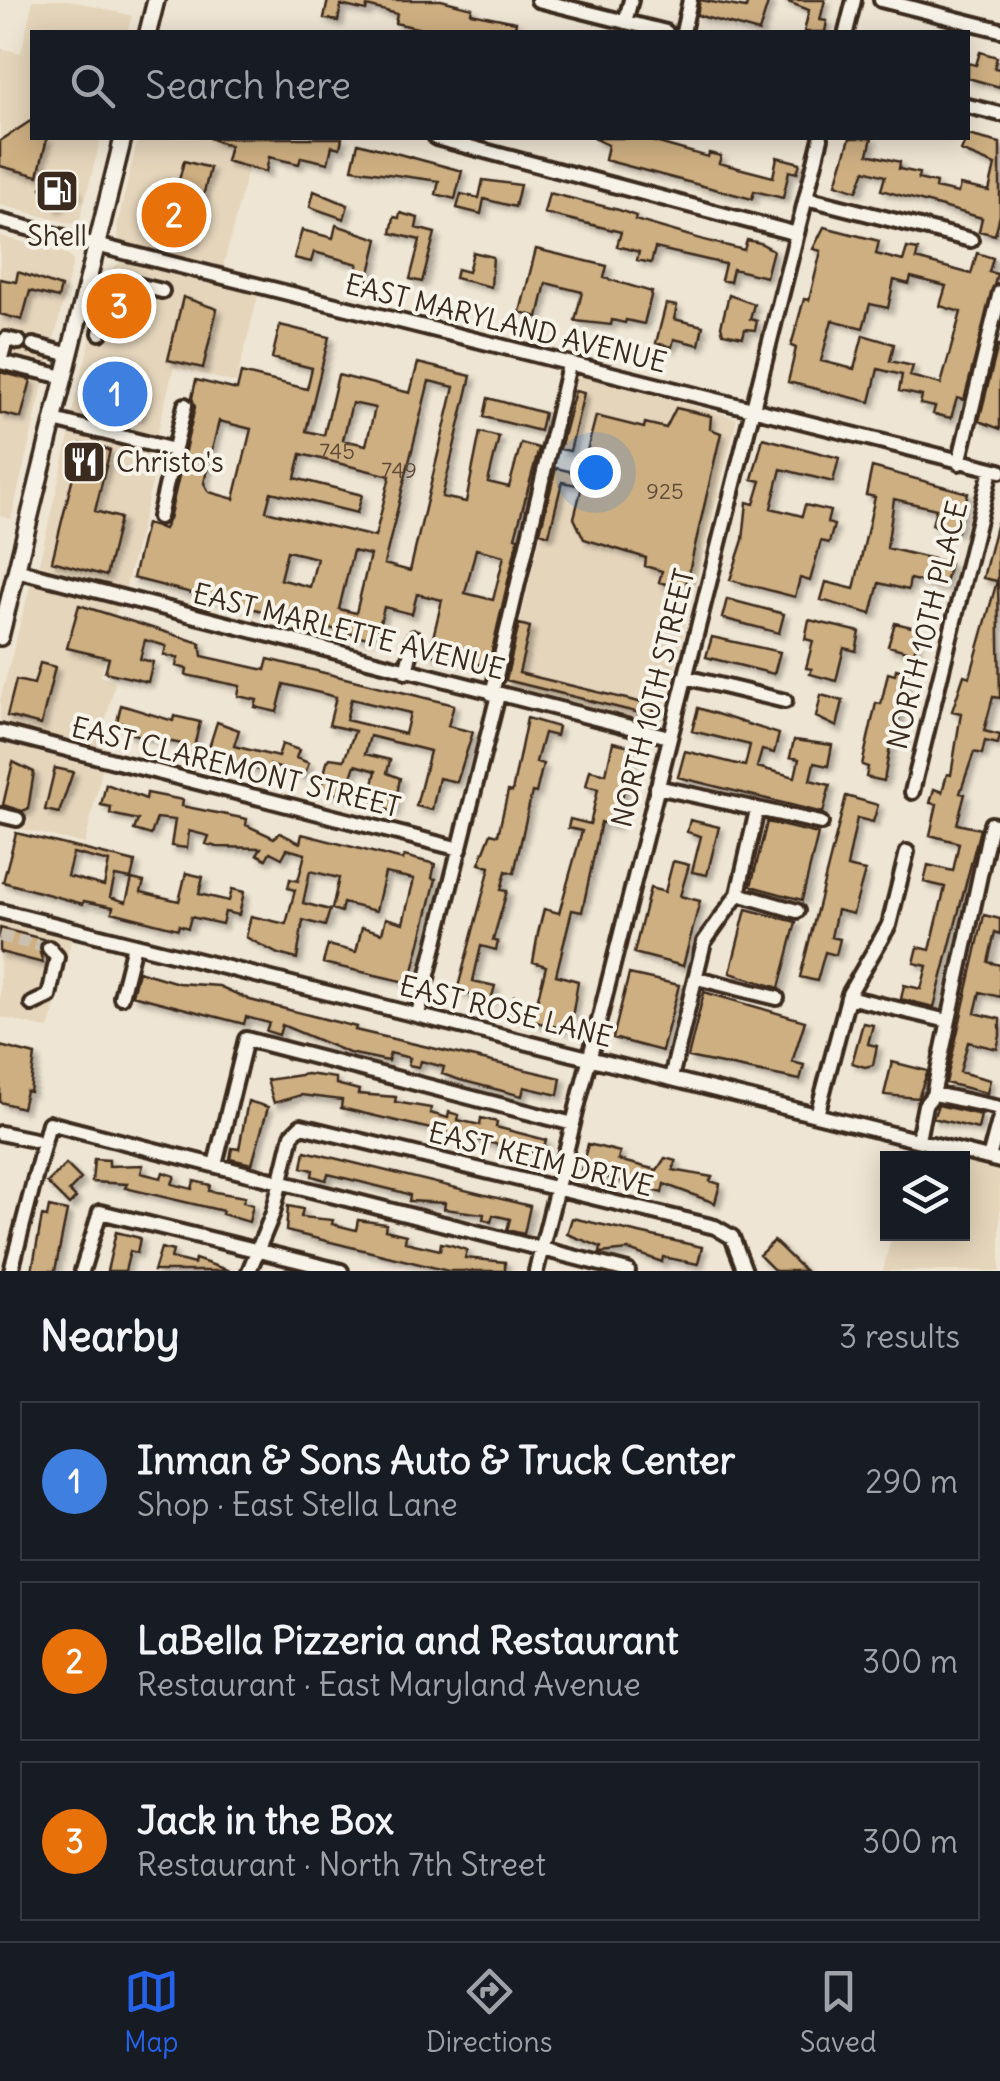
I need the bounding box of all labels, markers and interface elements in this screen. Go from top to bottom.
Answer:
search box [30,30,970,140]
icon: search [65,58,120,113]
text: Search here [145,62,351,109]
fuel station icon: Shell [34,168,80,214]
pin: 2 [142,178,206,252]
place label: Shell [27,218,87,254]
street label: EAST MARYLAND AVENUE [341,266,671,380]
pin: 3 [86,268,152,344]
pin: 1 [82,356,148,432]
house number: 745 [319,437,355,465]
restaurant icon: Christo's [61,439,107,485]
place label: Christo's [116,444,224,480]
your location [570,447,621,498]
house number: 749 [381,456,417,484]
house number: 925 [646,477,684,505]
street label: NORTH 10TH PLACE [879,497,975,753]
street label: NORTH 10TH STREET [603,565,703,831]
street label: EAST MARLETTE AVENUE [189,575,509,687]
street label: EAST CLAREMONT STREET [68,709,404,825]
street label: EAST ROSE LANE [396,967,616,1055]
street label: EAST KEIM DRIVE [425,1114,657,1204]
map controls [880,1151,970,1241]
button: layers [880,1151,970,1241]
text: Nearby [40,1310,179,1362]
text: 3 results [839,1316,960,1357]
text: Inman & Sons Auto & Truck Center [137,1437,735,1484]
text: 1 [68,1461,81,1502]
text: 290 m [865,1461,958,1502]
text: Shop · East Stella Lane [137,1484,458,1525]
text: LaBella Pizzeria and Restaurant [137,1617,678,1664]
text: 2 [66,1641,83,1682]
text: 300 m [862,1641,958,1682]
text: Restaurant · East Maryland Avenue [137,1664,641,1705]
text: Jack in the Box [137,1797,394,1844]
text: 3 [65,1821,84,1862]
text: 300 m [862,1821,958,1862]
text: Restaurant · North 7th Street [137,1844,546,1885]
tab: Map [124,1964,179,2060]
tab: Directions [426,1964,552,2060]
tab: Saved [800,1964,876,2060]

